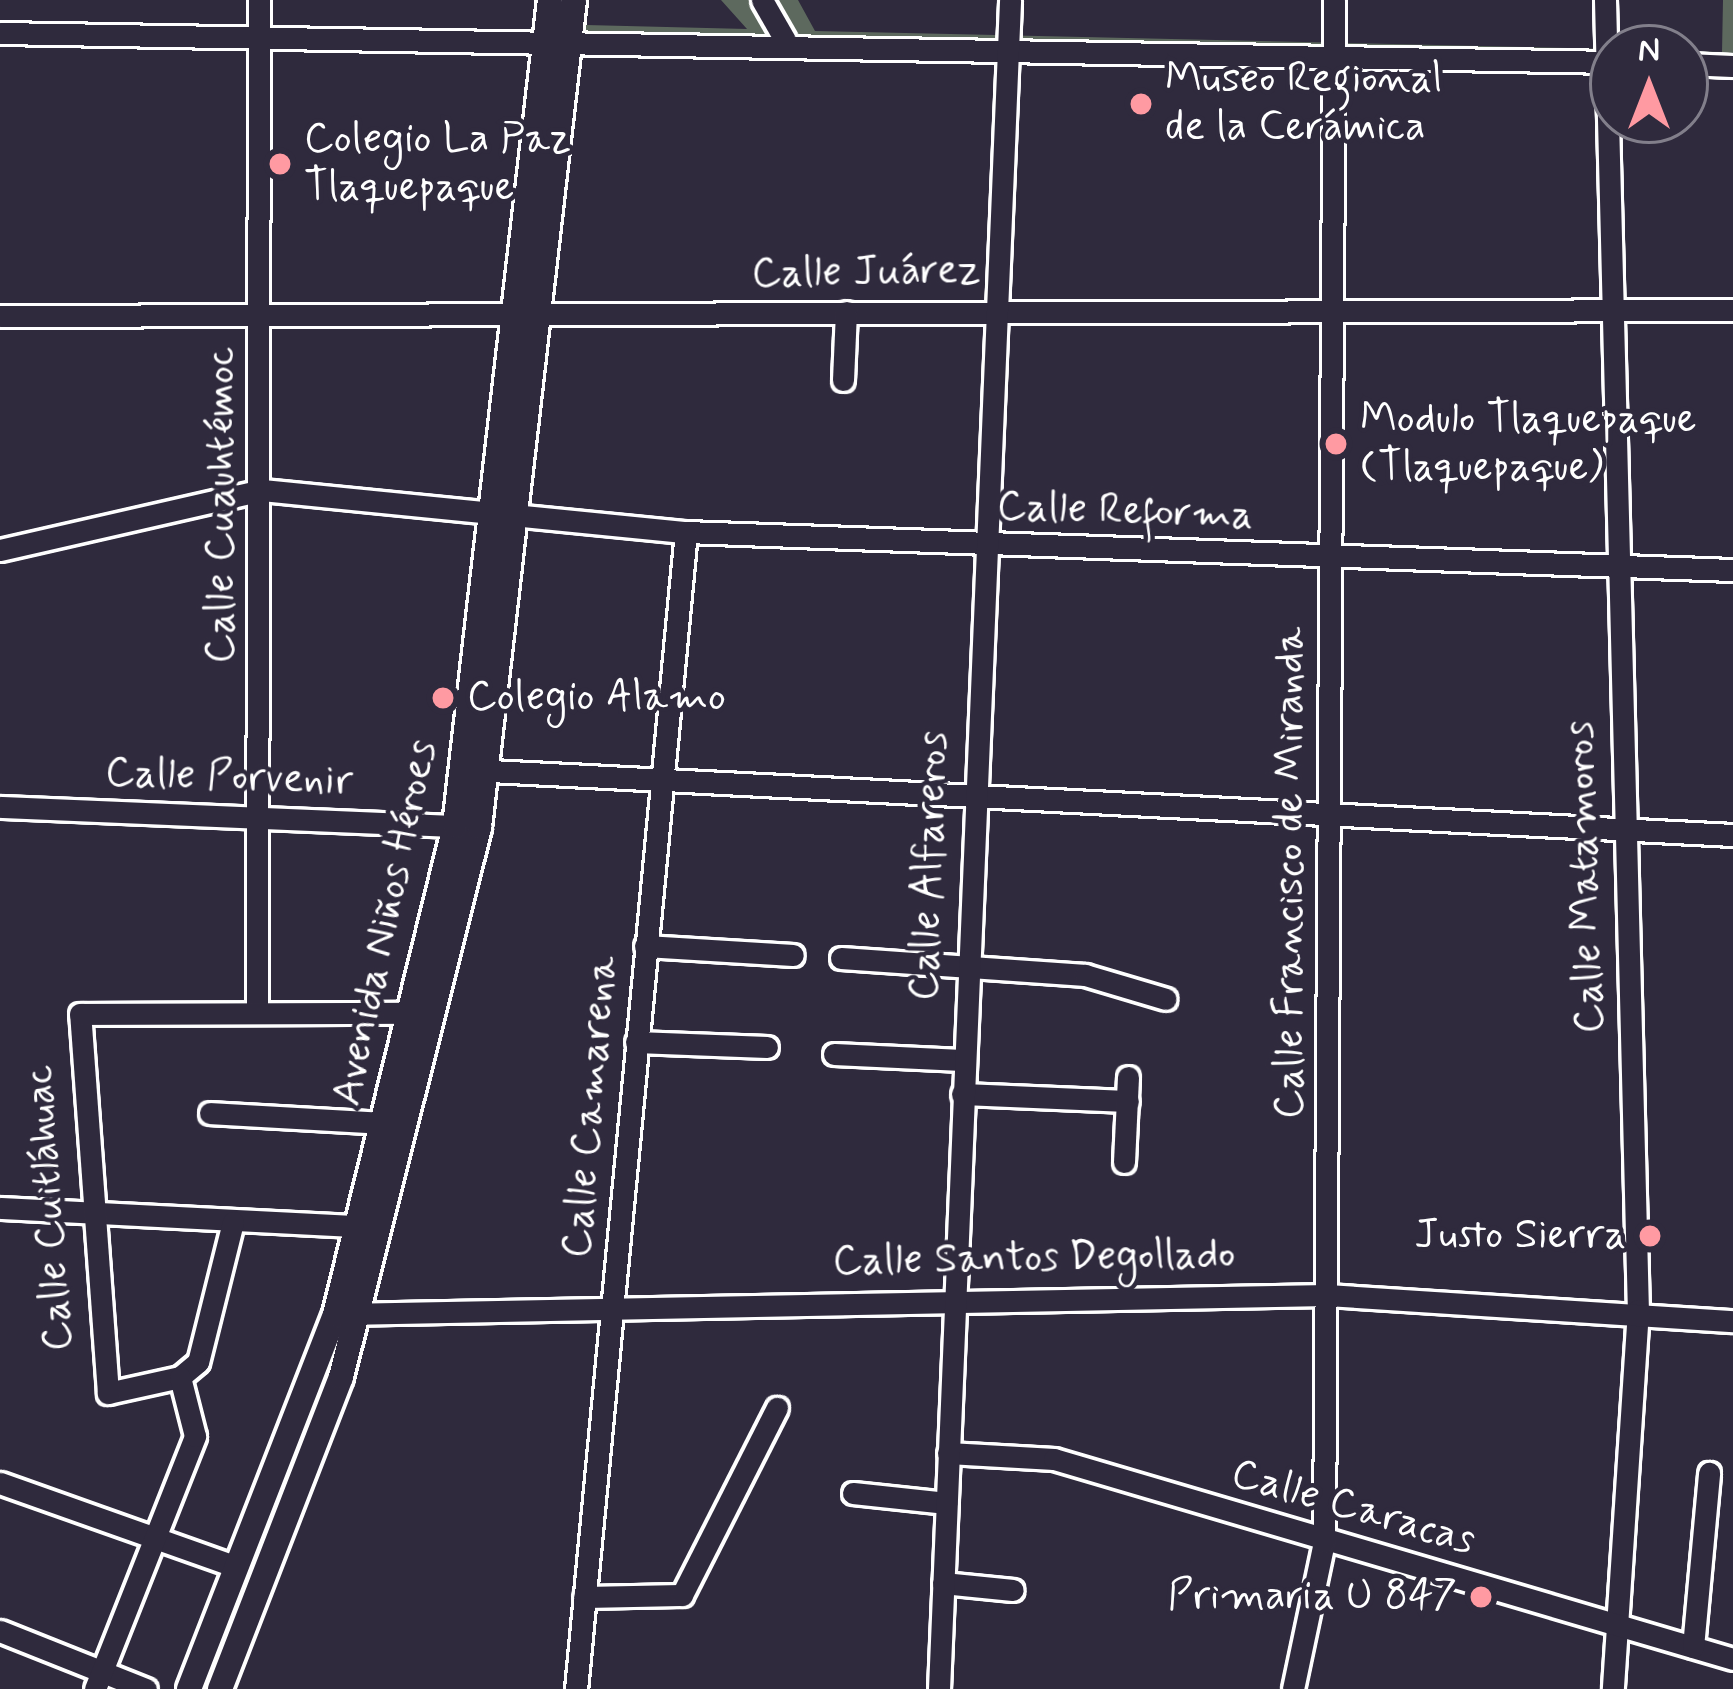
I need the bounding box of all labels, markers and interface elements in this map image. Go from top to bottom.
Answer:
north arrow [1589,24,1709,144]
text: N [1638,29,1660,73]
place label: Museo Regional de la Cerámica [1165,55,1443,154]
marker: Museo Regional de la Cerámica [1128,91,1154,117]
place label: Colegio La Paz Tlaquepaque [304,115,570,213]
marker: Colegio La Paz Tlaquepaque [267,151,293,177]
street label: Calle Juárez [753,246,979,300]
street label: Calle Cuauhtémoc [197,345,247,665]
place label: Modulo Tlaquepaque (Tlaquepaque) [1360,395,1697,494]
marker: Modulo Tlaquepaque (Tlaquepaque) [1323,431,1349,457]
street label: Calle Reforma [996,482,1254,542]
street label: Calle Francisco de Miranda [1266,625,1316,1121]
place label: Colegio Alamo [467,673,721,723]
marker: Colegio Alamo [430,685,456,711]
street label: Calle Matamoros [1555,722,1617,1032]
street label: Calle Alfareros [900,732,960,1000]
street label: Avenida Niños Héroes [322,734,450,1112]
street label: Calle Porvenir [107,749,351,807]
street label: Calle Camarena [553,959,629,1255]
street label: Calle Cuitláhuac [15,1065,85,1351]
place label: Justo Sierra [1413,1211,1626,1261]
marker: Justo Sierra [1637,1223,1663,1249]
street label: Calle Santos Degollado [833,1230,1235,1288]
street label: Calle Caracas [1226,1449,1480,1567]
place label: Primaria U 847 [1167,1572,1457,1622]
marker: Primaria U 847 [1468,1584,1494,1610]

